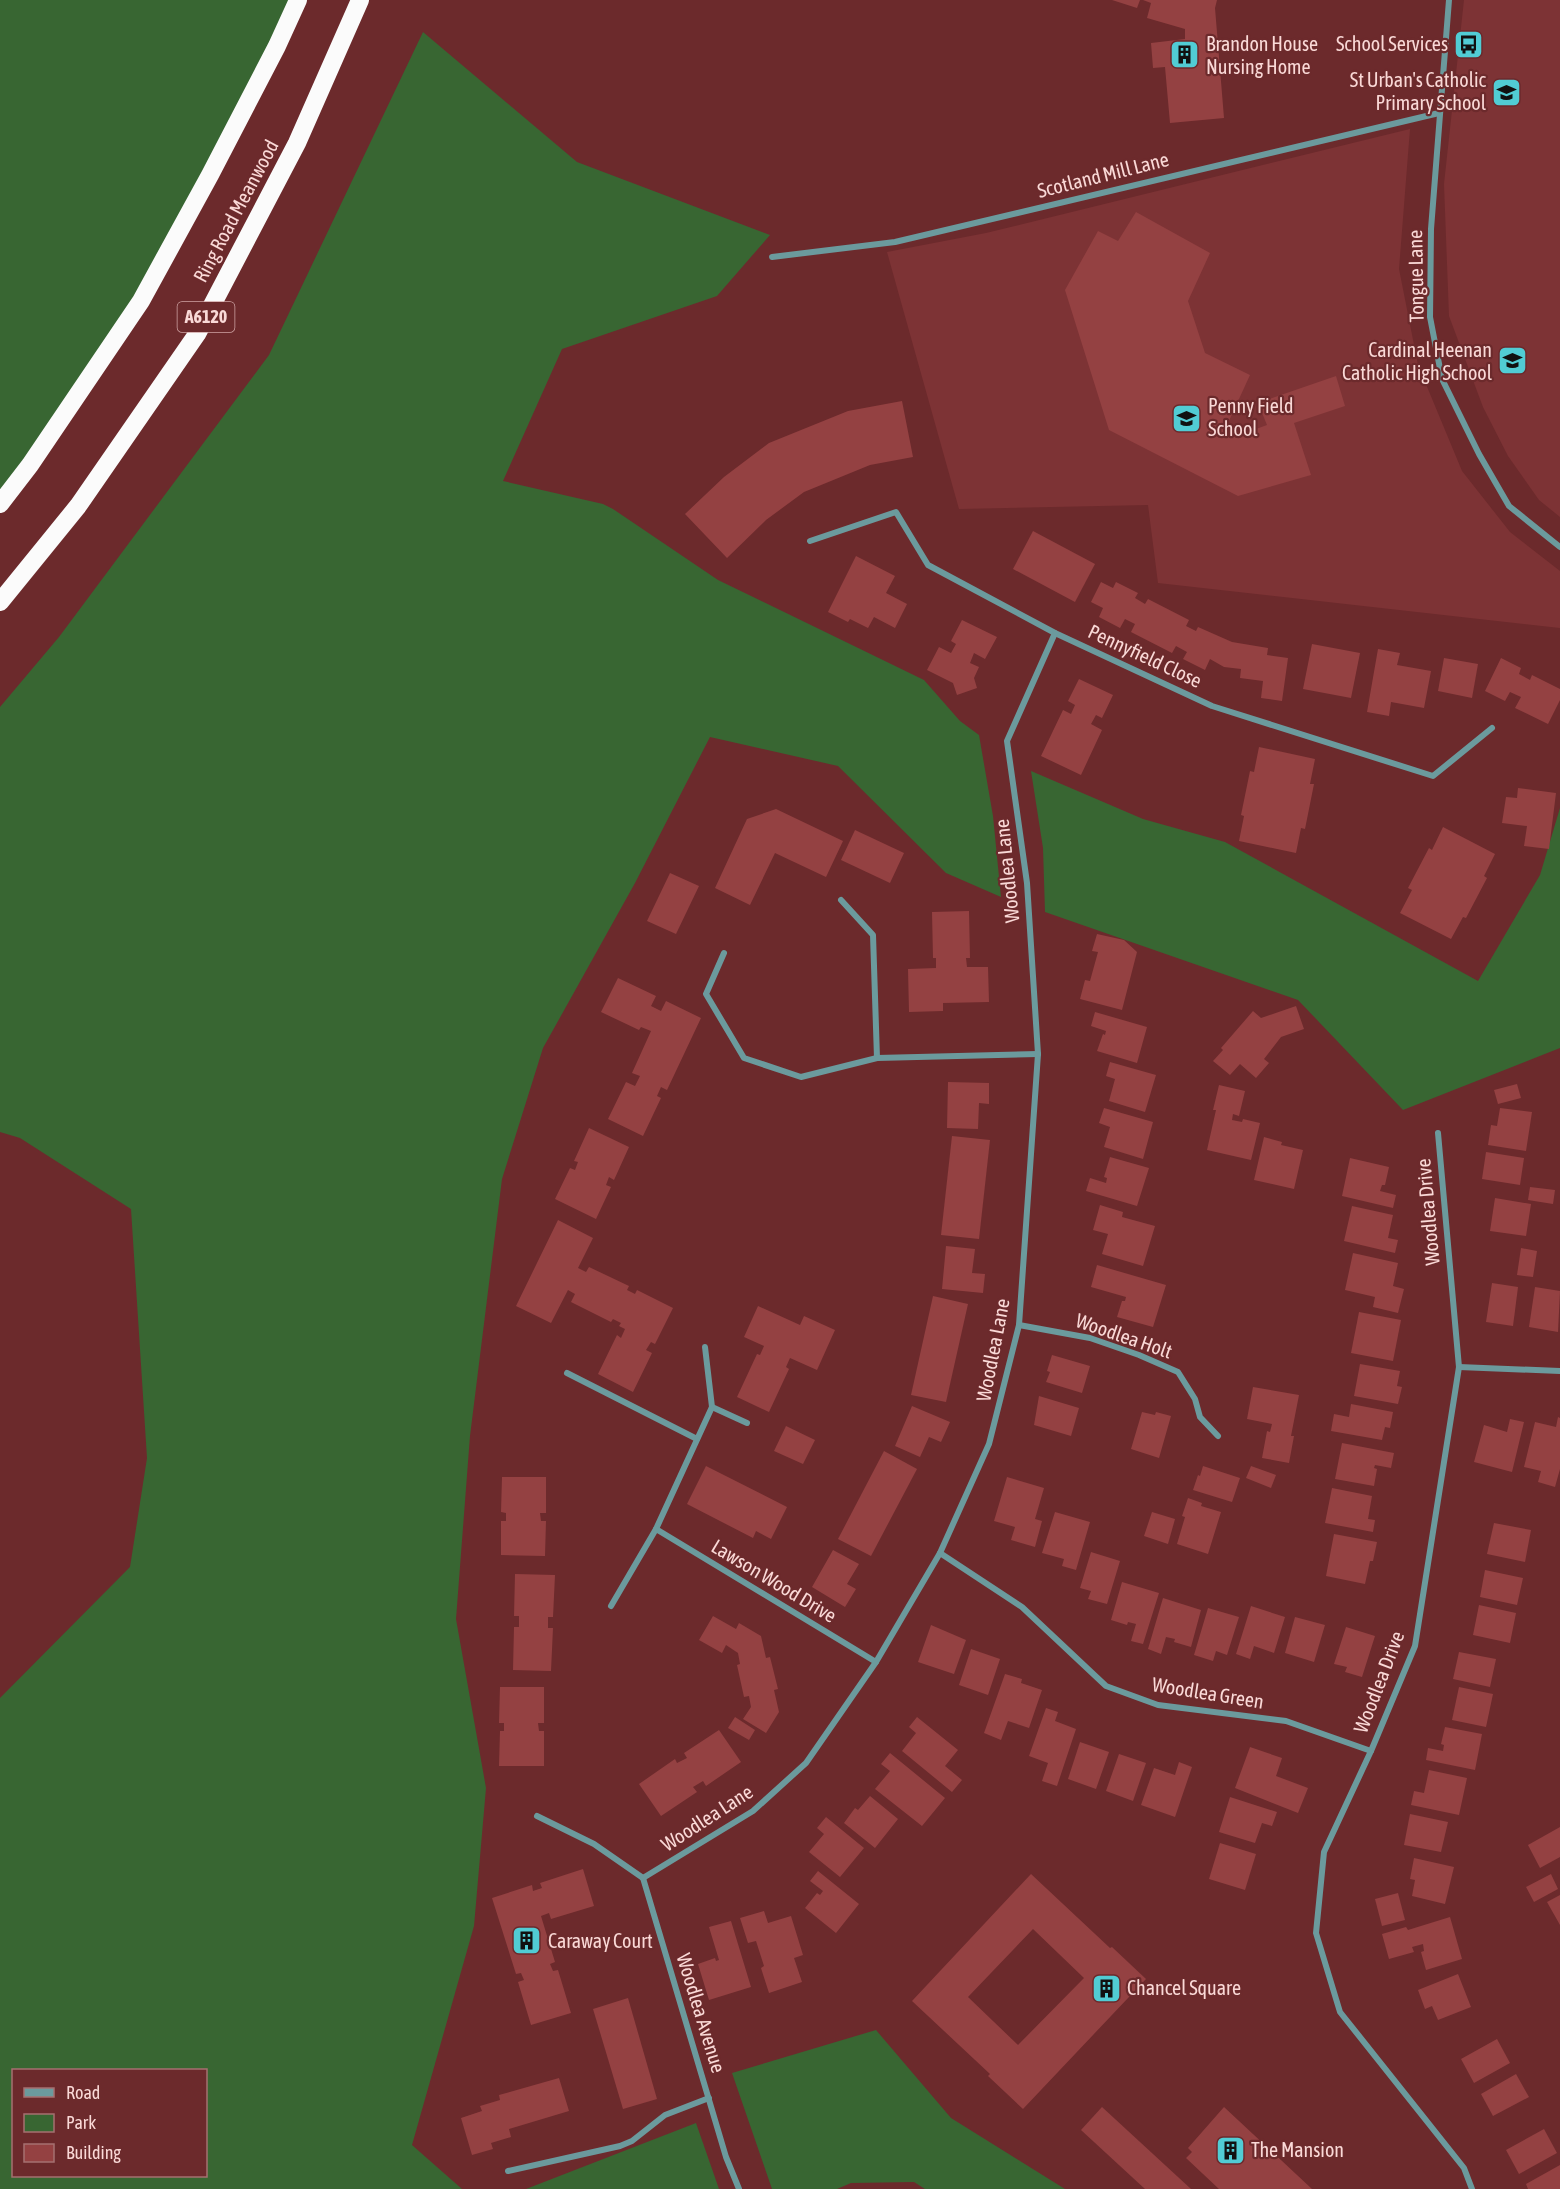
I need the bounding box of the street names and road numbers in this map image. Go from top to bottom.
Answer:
street label: Ring Road Meanwood [188,136,283,286]
street label: Scotland Mill Lane [1035,147,1171,202]
street label: Tongue Lane [1403,230,1428,322]
road number: A6120 [178,302,234,332]
street label: Pennyfield Close [1085,619,1206,692]
street label: Woodlea Lane [990,818,1023,924]
street label: Woodlea Drive [1411,1158,1444,1266]
street label: Woodlea Lane [971,1297,1014,1403]
street label: Woodlea Holt [1073,1308,1176,1363]
street label: Lawson Wood Drive [708,1534,841,1627]
street label: Woodlea Drive [1349,1628,1408,1736]
street label: Woodlea Green [1151,1672,1266,1713]
street label: Woodlea Lane [657,1780,757,1856]
street label: Woodlea Avenue [672,1950,731,2075]

